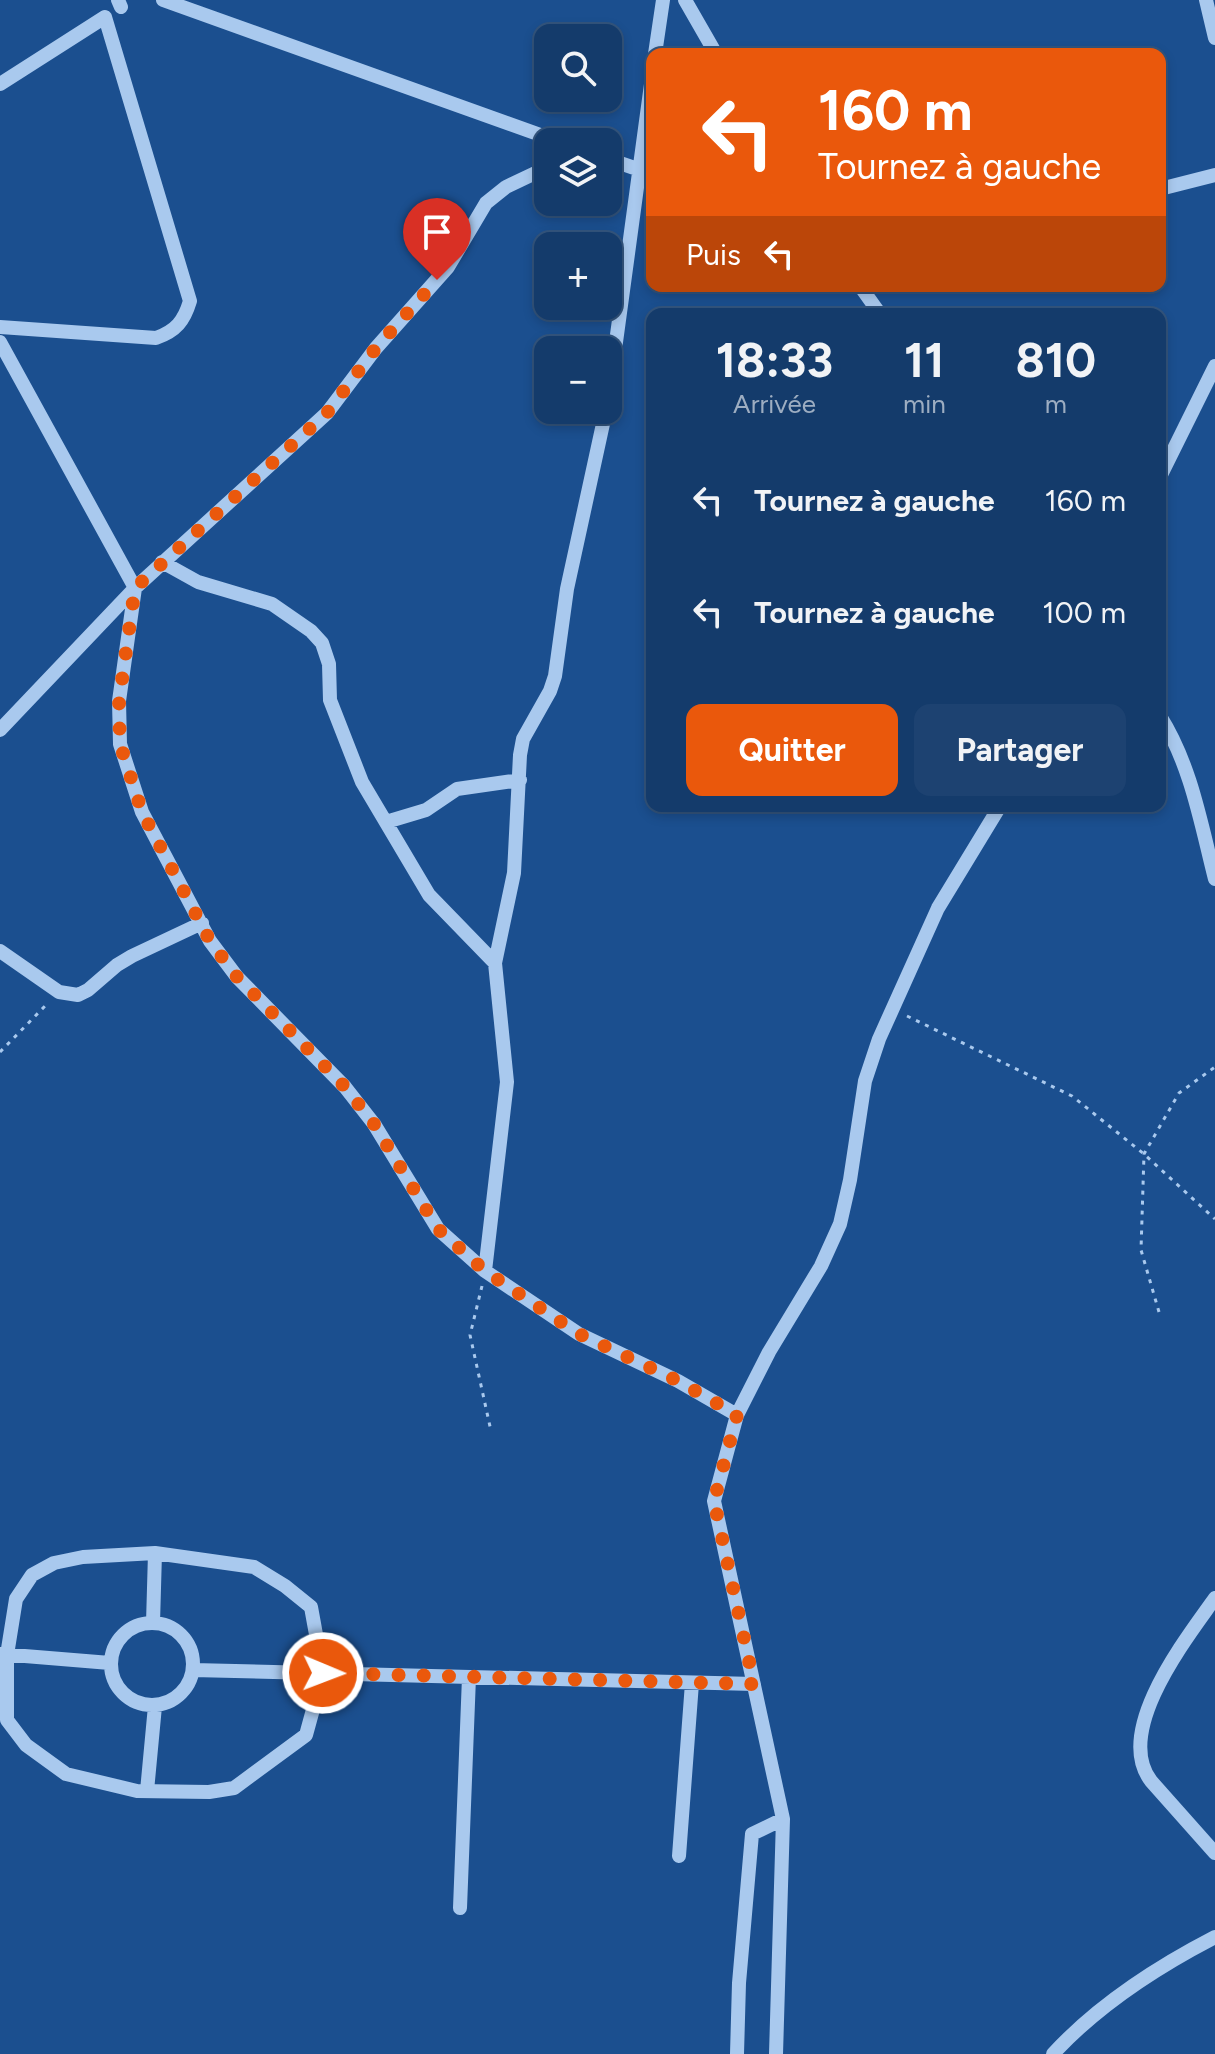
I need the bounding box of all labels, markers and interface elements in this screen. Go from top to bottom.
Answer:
map controls [534,24,622,424]
button: search [534,24,622,112]
text: 160 m [818,77,973,144]
icon: left [686,80,790,184]
button: layers [534,128,622,216]
text: Tournez à gauche [818,145,1101,188]
pin [403,198,471,280]
icon: arrive [415,210,459,254]
button: + [534,232,622,320]
icon: left [757,232,801,276]
text: Puis [686,236,741,273]
text: 18:33 [716,331,833,389]
text: 11 [904,331,945,389]
text: 810 [1015,331,1096,389]
button: − [534,336,622,424]
text: Arrivée [733,388,816,420]
text: min [903,388,946,420]
text: m [1045,388,1067,420]
icon: left [686,478,730,522]
text: Tournez à gauche [754,482,995,519]
text: 160 m [1044,482,1126,519]
icon: left [686,590,730,634]
text: Tournez à gauche [754,594,995,631]
text: 100 m [1042,594,1126,631]
button: Quitter [686,704,898,796]
button: Partager [914,704,1126,796]
position arrow [281,1631,365,1715]

